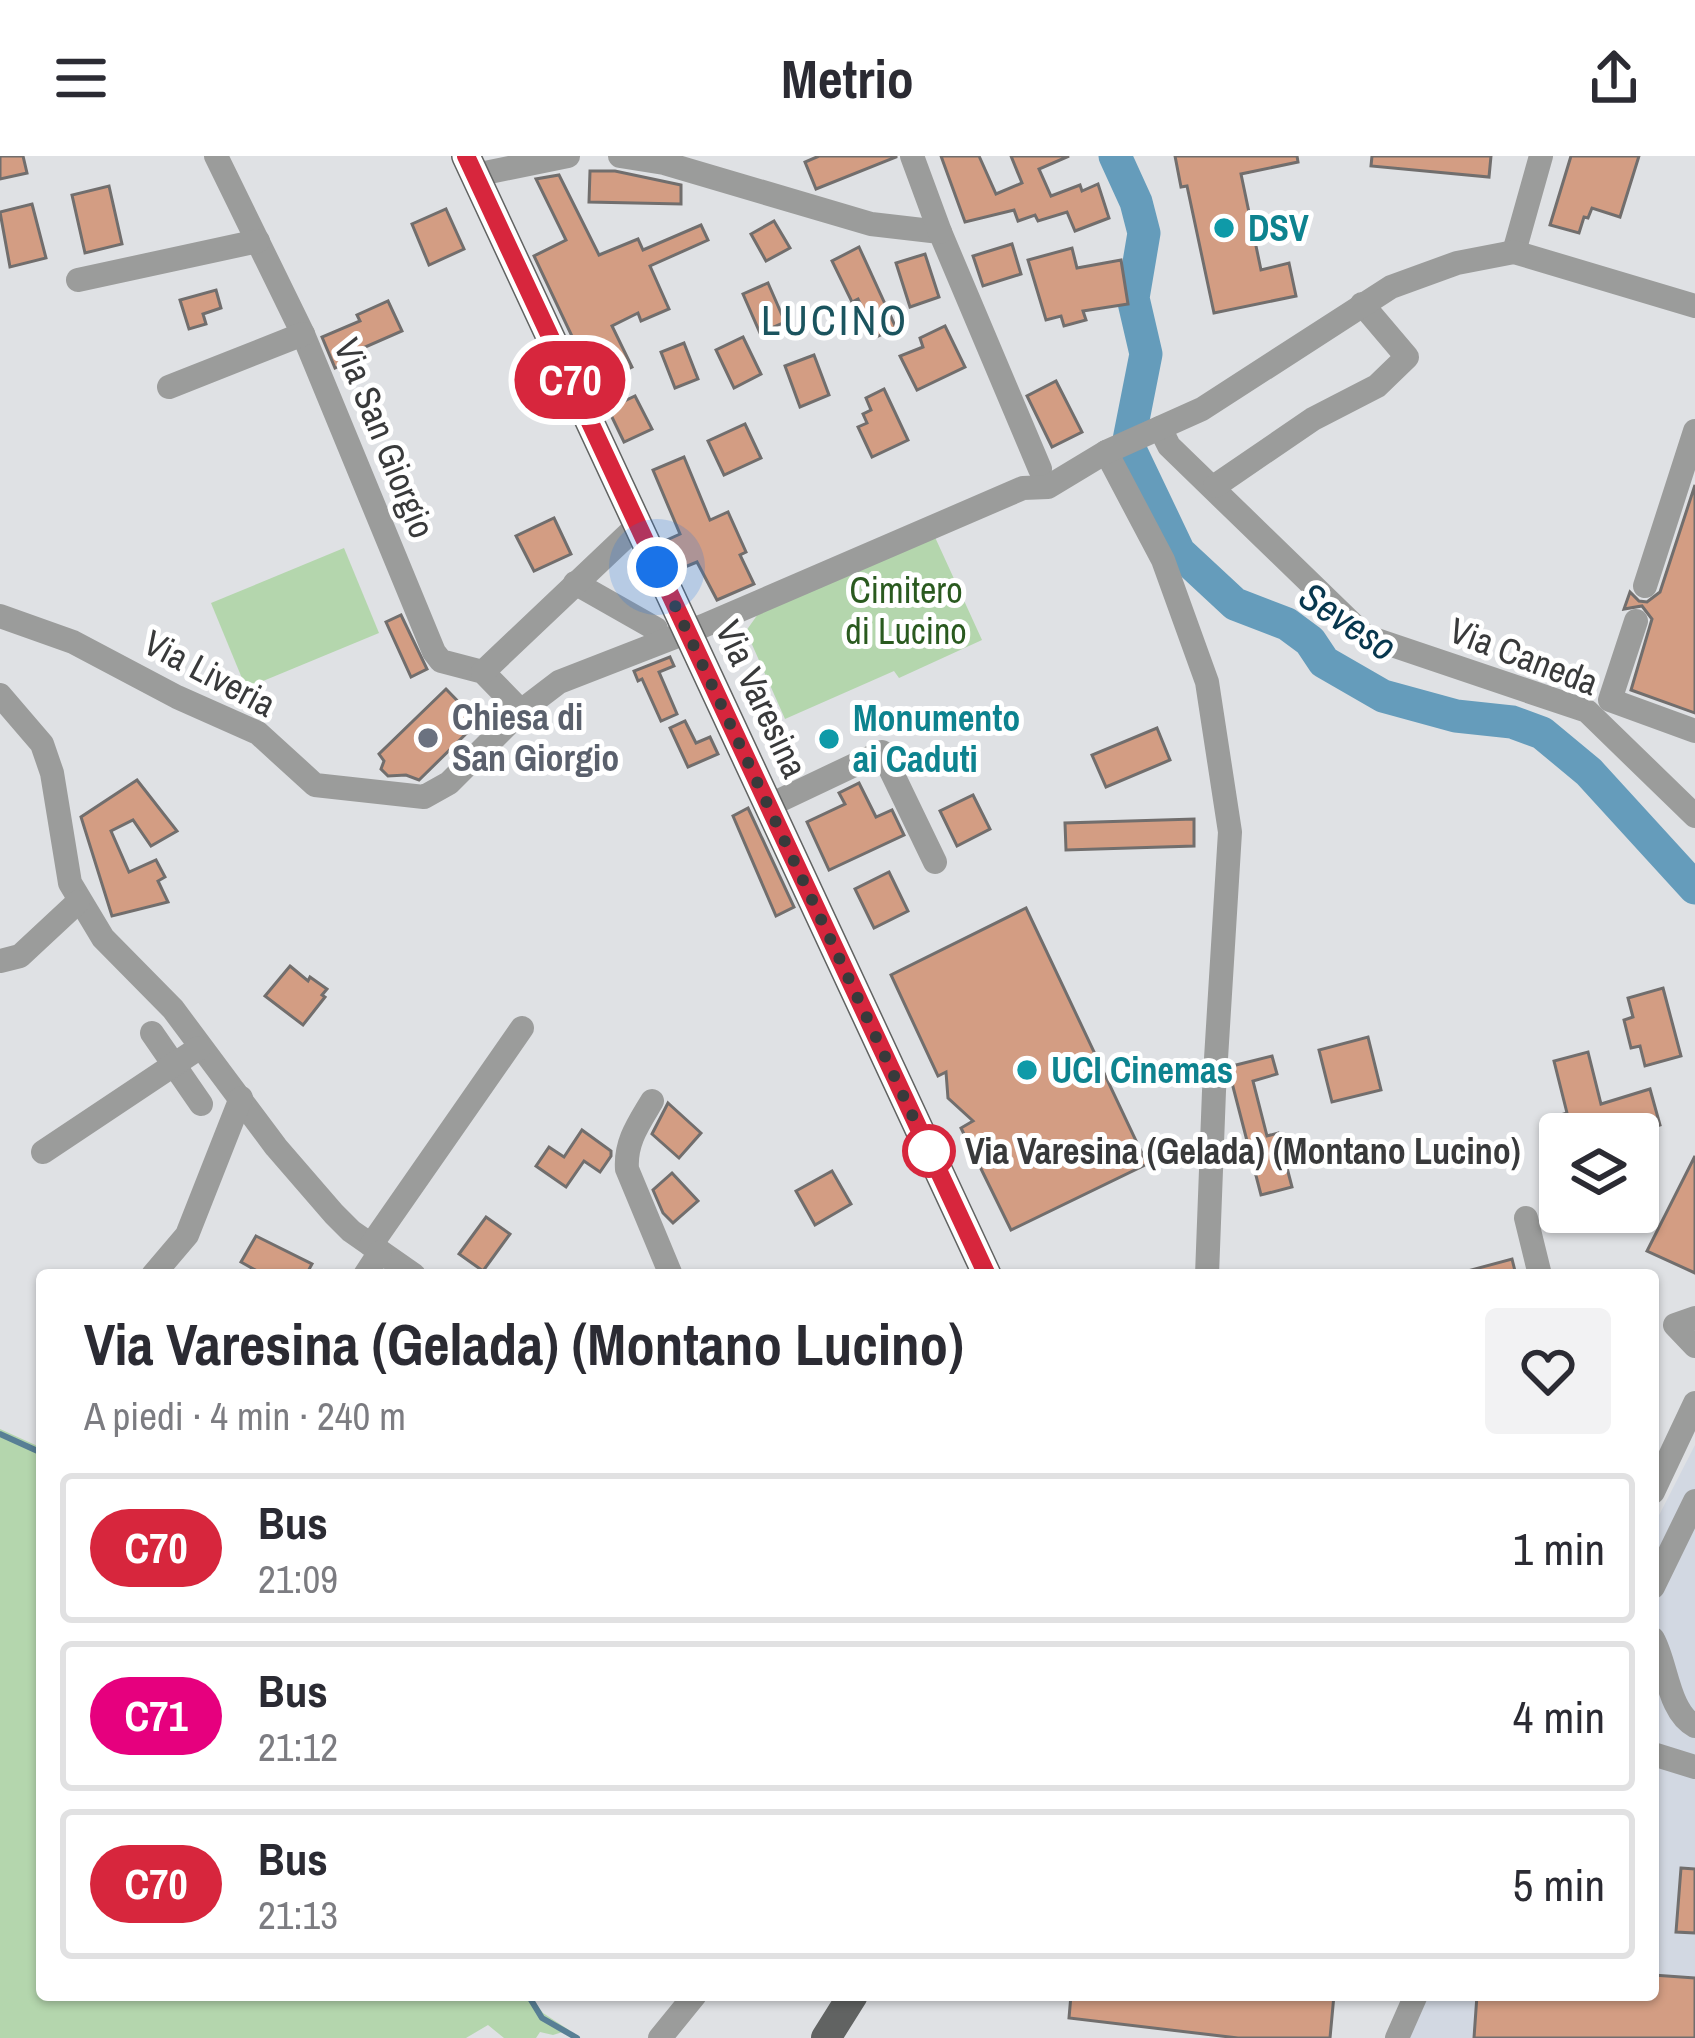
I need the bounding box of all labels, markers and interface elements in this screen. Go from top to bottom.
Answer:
text: Metrio [781,42,914,115]
icon: menu [48,45,114,111]
icon: share [1581,45,1647,111]
place label: DSV [1248,204,1309,252]
marker: DSV [1211,215,1237,241]
district label: LUCINO [761,292,909,348]
street label: Via San Giorgio [323,331,447,545]
line badge: C70 [501,341,639,419]
text: C70 [538,352,602,408]
your location [627,537,687,597]
park label: Cimitero di Lucino [845,566,967,655]
water label: Seveso [1289,570,1407,672]
street label: Via Caneda [1443,606,1605,706]
street label: Via Varesina [705,613,819,785]
street label: Via Liveria [136,618,284,728]
place label: Chiesa di San Giorgio [452,693,619,782]
place label: Monumento ai Caduti [853,694,1020,783]
marker: Chiesa di San Giorgio [415,725,441,751]
marker: Monumento ai Caduti [816,726,842,752]
place label: UCI Cinemas [1051,1046,1233,1094]
marker: UCI Cinemas [1014,1057,1040,1083]
map controls [1539,1113,1659,1233]
button: layers [1539,1113,1659,1233]
marker: Via Varesina (Gelada) (Montano Lucino) [904,1126,954,1176]
place label: Via Varesina (Gelada) (Montano Lucino) [965,1127,1521,1175]
text: Via Varesina (Gelada) (Montano Lucino) [84,1306,964,1383]
button: heart [1485,1308,1611,1434]
text: A piedi · 4 min · 240 m [84,1390,406,1442]
text: Bus [258,1492,328,1553]
text: 1 min [1513,1518,1605,1579]
text: C70 [124,1520,188,1576]
text: 21:09 [258,1553,338,1605]
text: Bus [258,1660,328,1721]
text: 4 min [1513,1686,1605,1747]
text: C71 [124,1688,188,1744]
text: 21:12 [258,1721,338,1773]
text: Bus [258,1828,328,1889]
text: 5 min [1513,1854,1605,1915]
text: C70 [124,1856,188,1912]
text: 21:13 [258,1889,338,1941]

